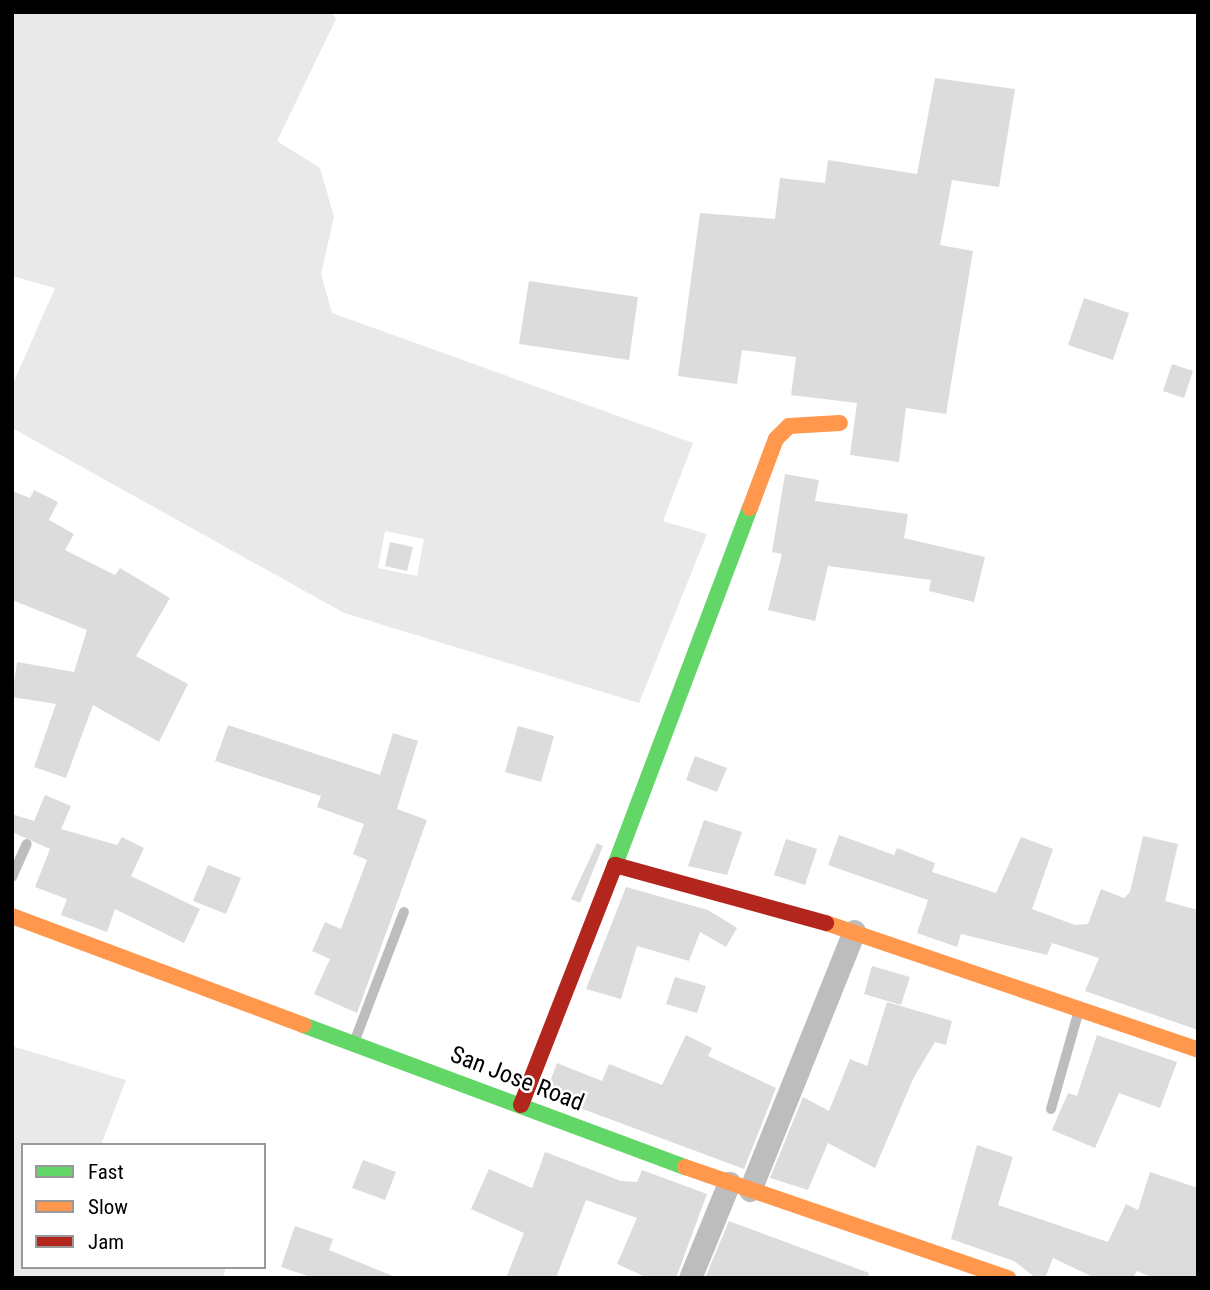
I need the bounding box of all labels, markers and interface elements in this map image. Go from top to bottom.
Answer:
street label: San Jose Road [446,1040,588,1118]
legend [21,1143,266,1269]
text: Fast [88,1160,124,1184]
text: Slow [88,1195,128,1219]
text: Jam [88,1230,124,1254]

